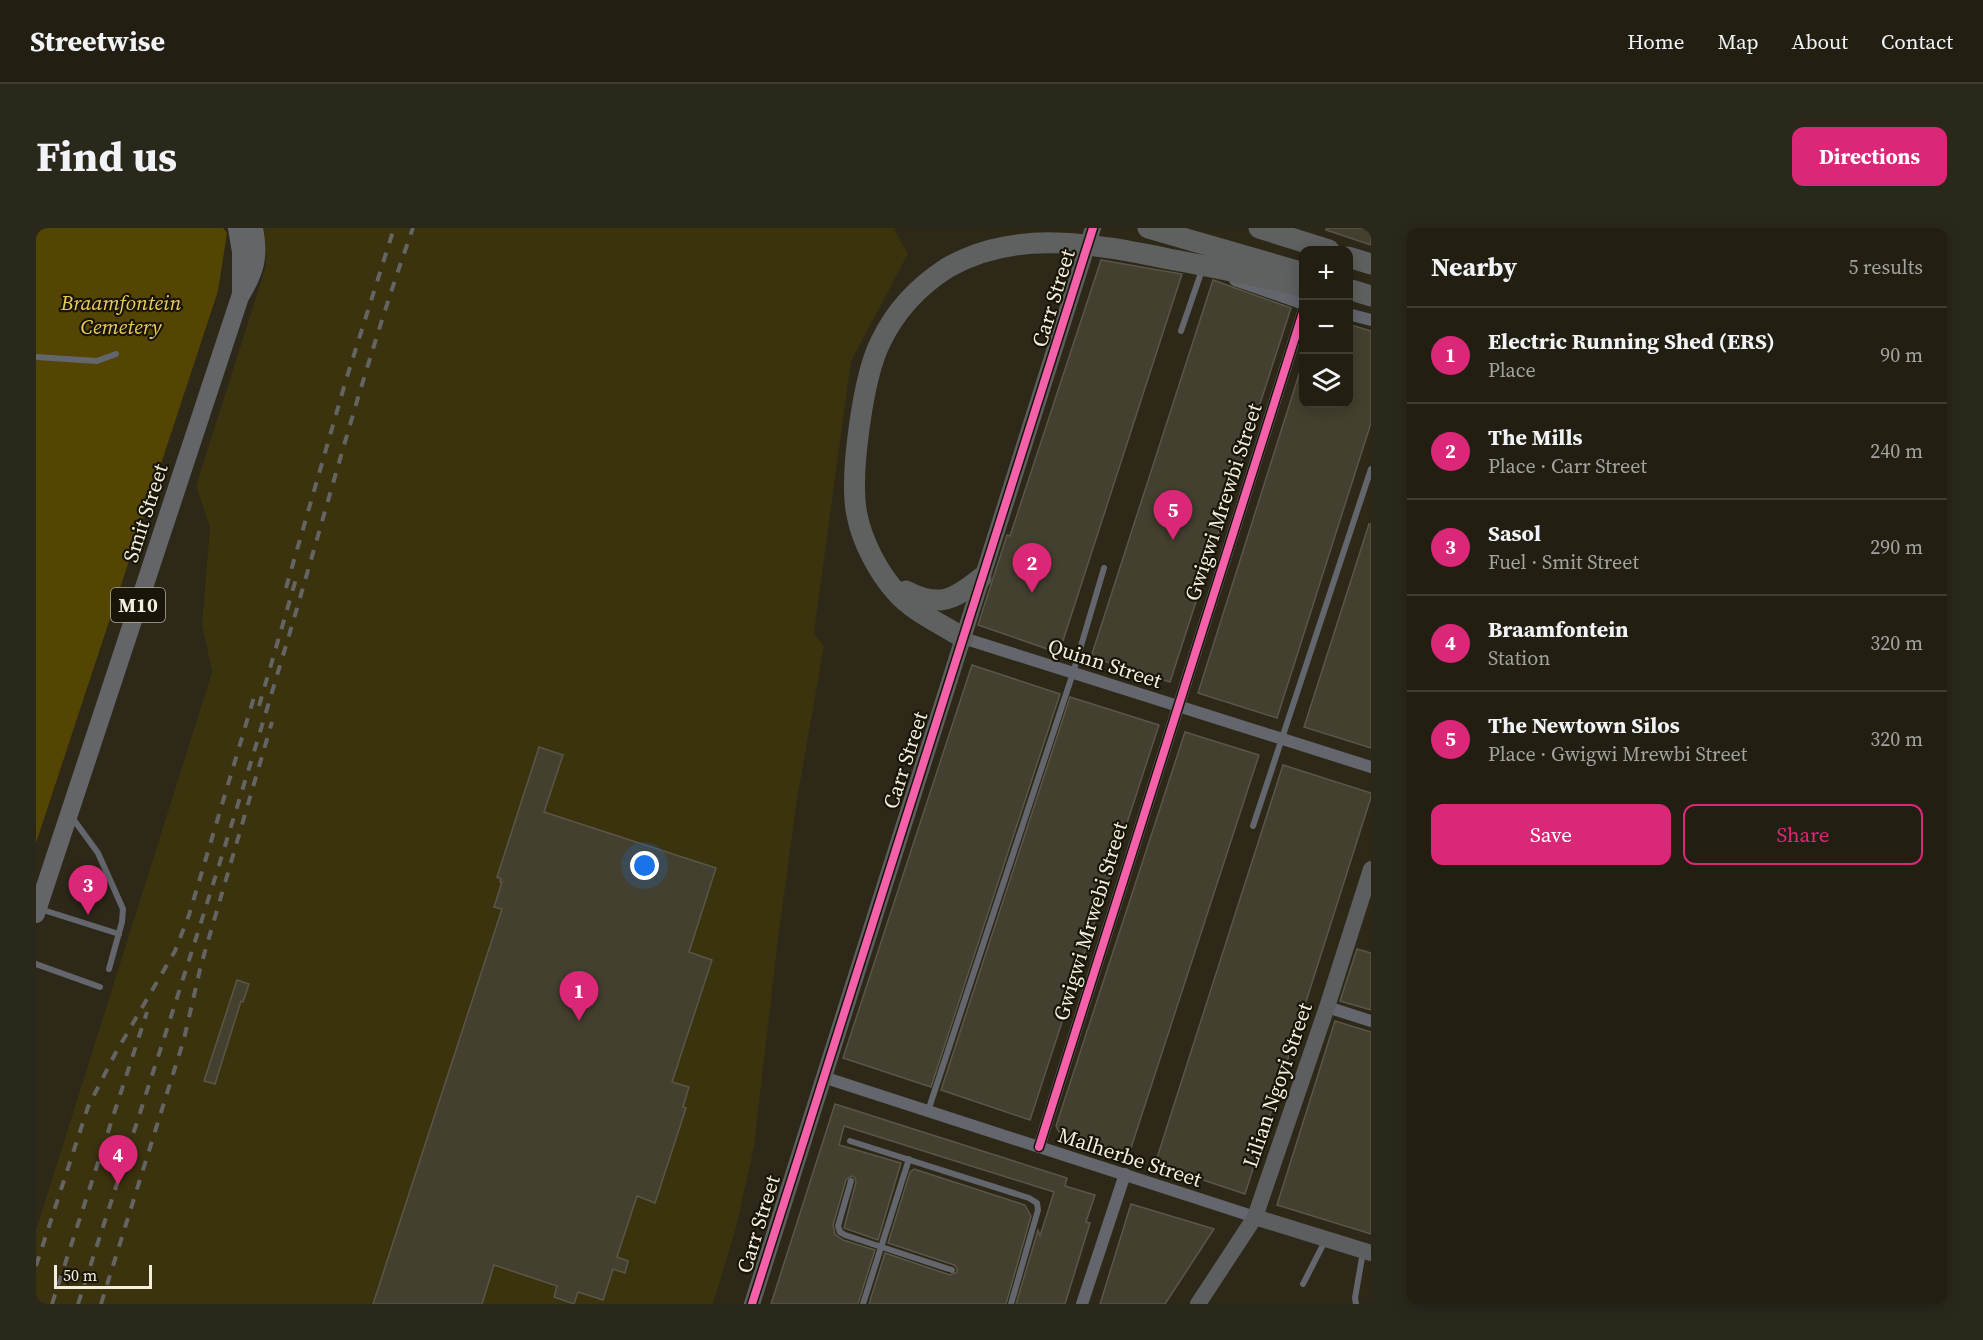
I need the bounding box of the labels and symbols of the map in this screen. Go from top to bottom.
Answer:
street label: Carr Street [1024,245,1082,350]
park label: Braamfontein Cemetery [60,288,181,341]
street label: Gwigwi Mrewbi Street [1177,399,1269,604]
street label: Smit Street [115,460,175,566]
pin: 5 [1154,490,1192,540]
pin: 2 [1012,544,1052,593]
road number: M10 [111,588,165,622]
street label: Quinn Street [1044,631,1166,695]
street label: Carr Street [876,707,934,812]
street label: Gwigwi Mrwebi Street [1046,818,1134,1024]
your location [630,851,659,880]
pin: 3 [68,866,108,915]
pin: 1 [560,972,598,1021]
street label: Lilian Ngoyi Street [1235,998,1319,1171]
street label: Malherbe Street [1054,1120,1206,1194]
pin: 4 [98,1136,137,1185]
street label: Carr Street [729,1171,787,1276]
scale bar [54,1262,152,1290]

